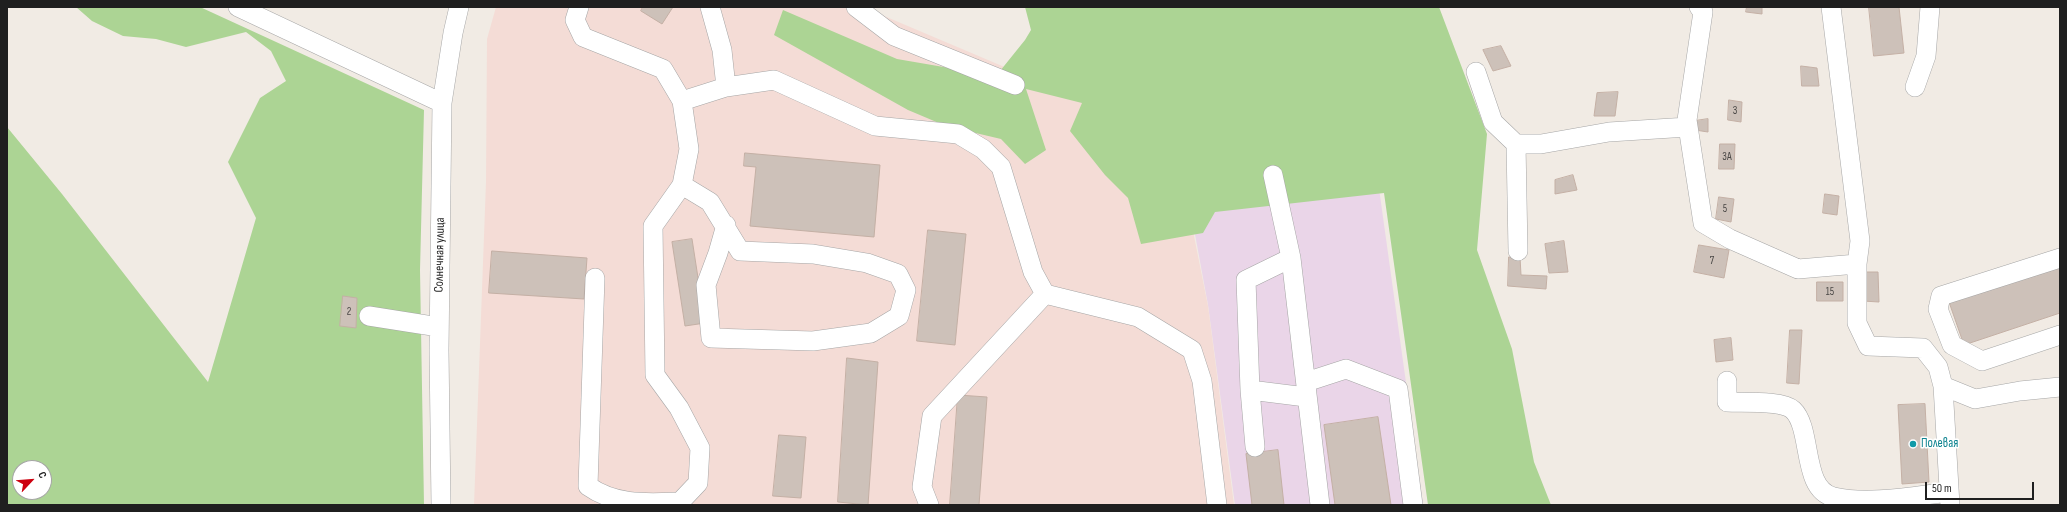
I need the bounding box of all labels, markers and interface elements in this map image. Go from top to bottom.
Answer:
house number: 3 [1733,104,1737,118]
house number: 3А [1722,150,1732,164]
house number: 5 [1723,202,1727,216]
street label: Солнечная улица [432,217,448,293]
house number: 7 [1710,254,1714,268]
house number: 15 [1826,285,1834,299]
house number: 2 [347,305,351,319]
place label: Полевая [1921,436,1958,452]
marker: Полевая [1908,439,1918,449]
north arrow [12,460,52,500]
text: С [35,470,49,480]
scale bar [1927,474,2036,500]
text: 50 m [1932,481,1952,496]

